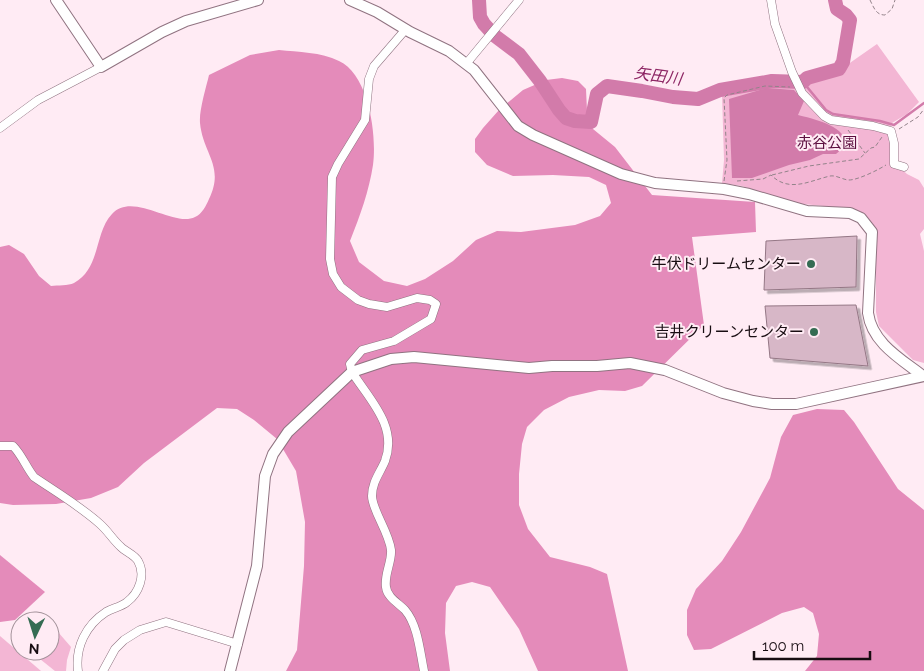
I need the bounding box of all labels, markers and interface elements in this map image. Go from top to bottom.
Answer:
water label: 矢田川 [633,63,685,89]
park label: 赤谷公園 [797,134,857,152]
place label: 牛伏ドリームセンター [651,255,801,273]
marker: 牛伏ドリームセンター [805,258,817,270]
place label: 吉井クリーンセンター [655,323,804,341]
marker: 吉井クリーンセンター [808,326,820,338]
north arrow [10,611,60,661]
scale bar [754,628,870,660]
text: 100 m [762,637,804,655]
text: N [28,641,40,657]

